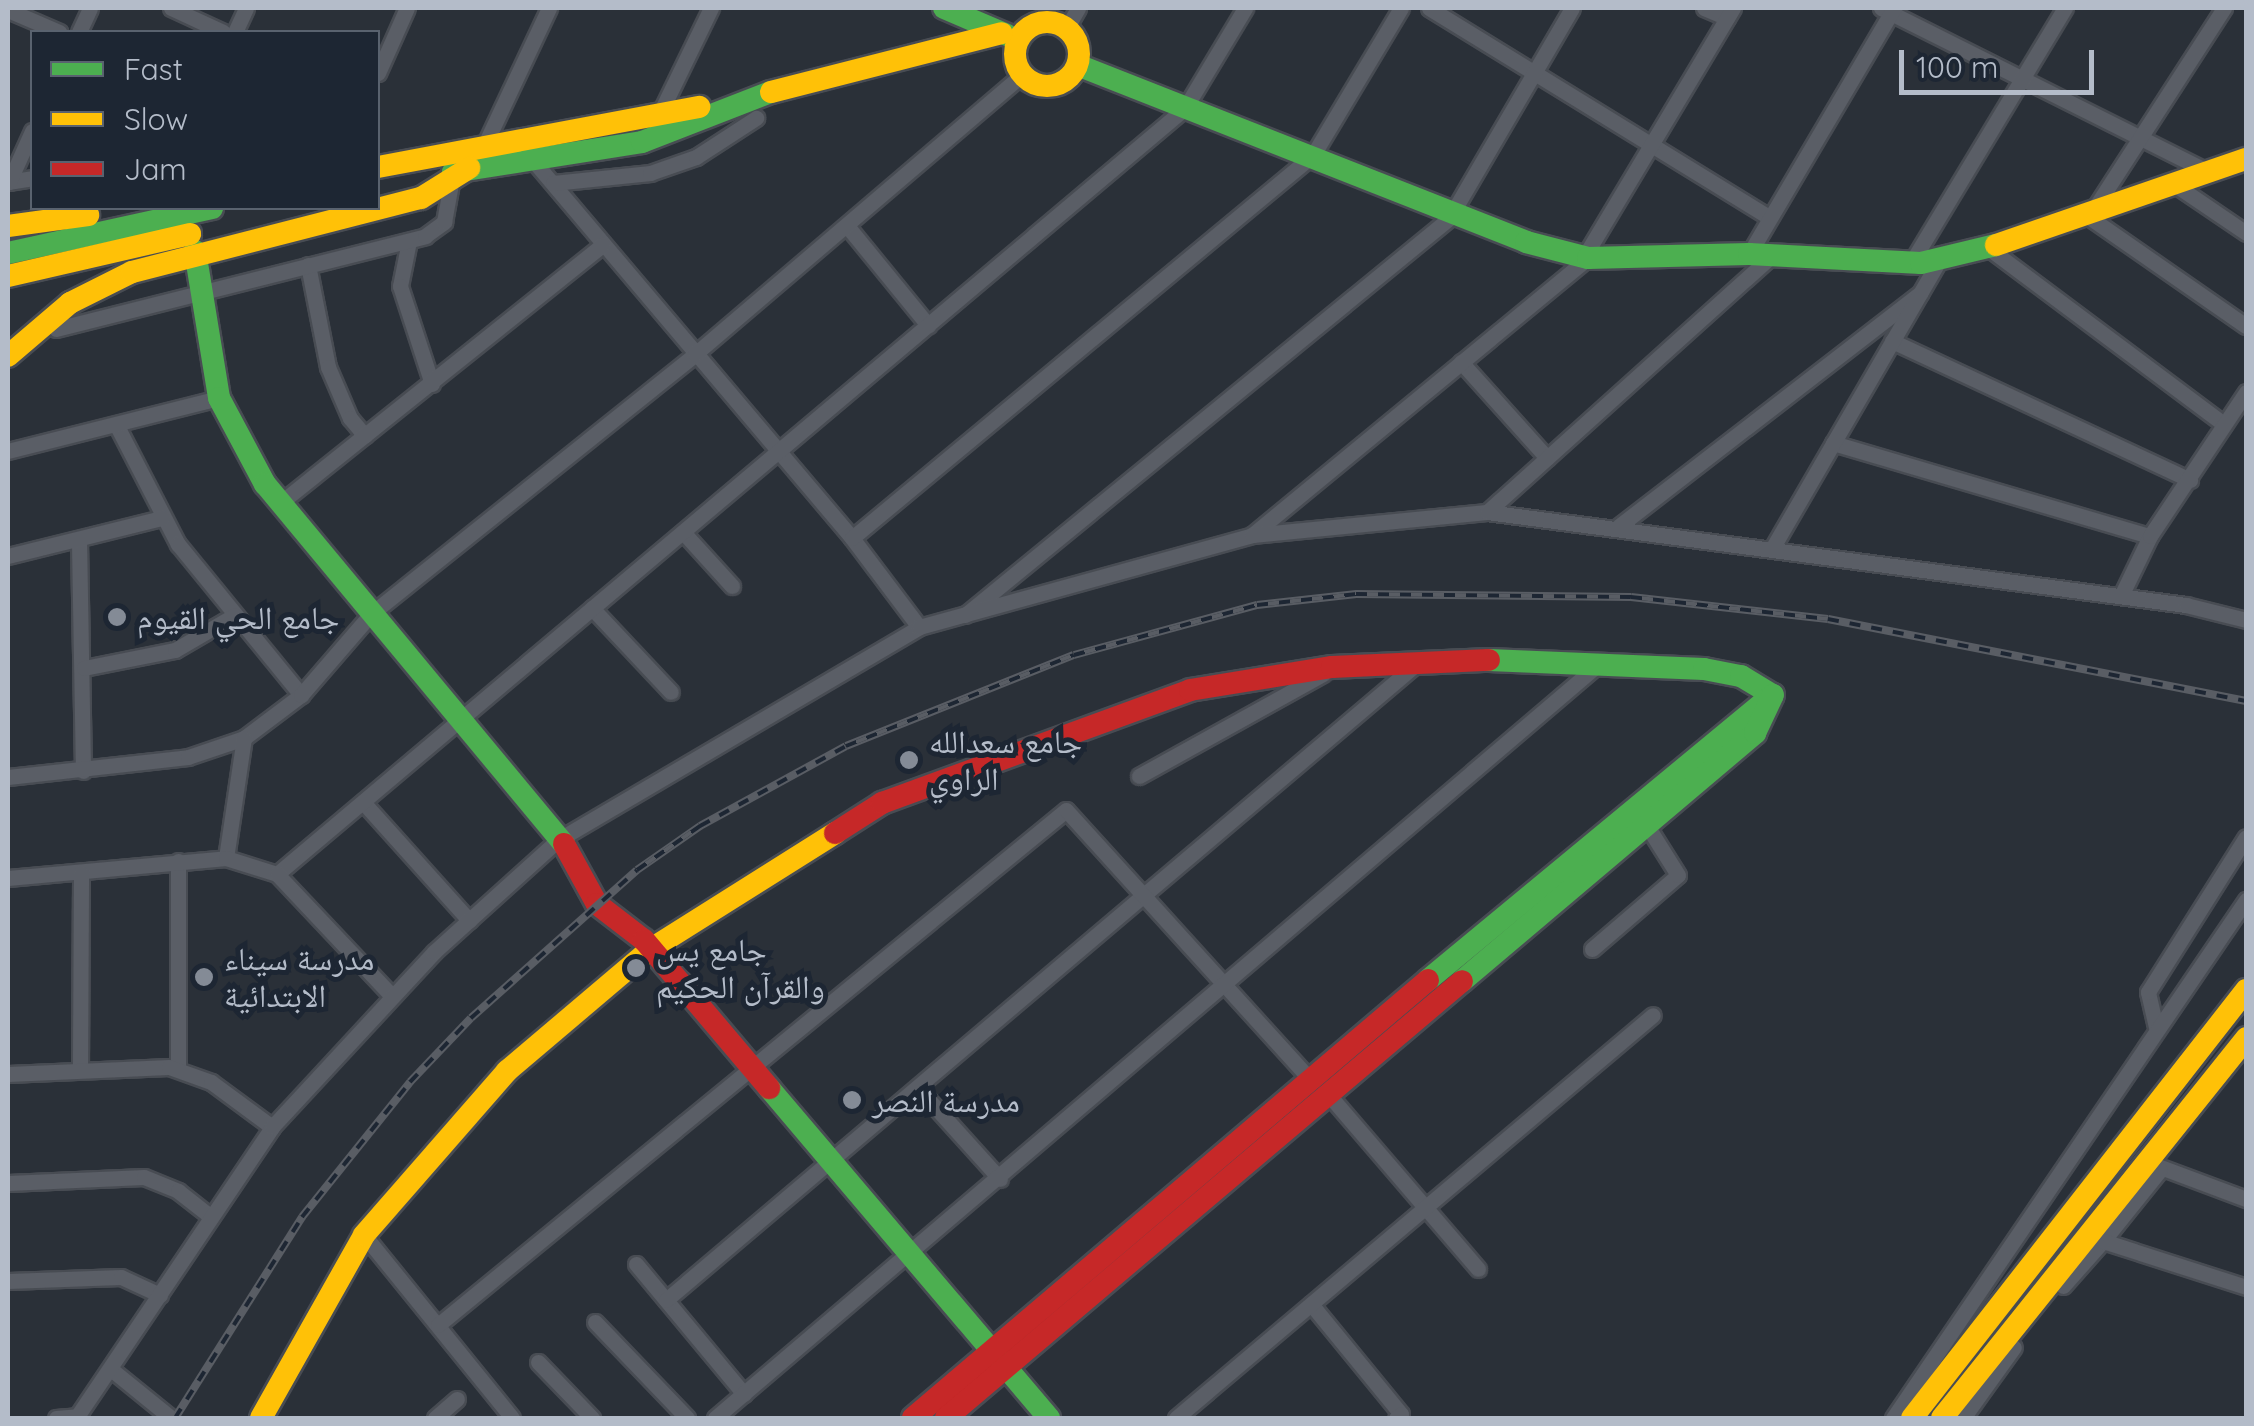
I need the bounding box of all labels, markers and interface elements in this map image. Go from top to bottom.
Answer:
legend [30,30,380,210]
scale bar [1904,30,2099,92]
text: 100 m [1916,48,1998,86]
text: Fast [124,50,183,88]
text: Slow [124,100,188,138]
text: Jam [124,150,187,188]
place label: جامع الحي القيوم [137,598,339,636]
marker: جامع الحي القيوم [106,606,128,628]
place label: جامع سعدالله الراوي [929,723,1082,798]
marker: جامع سعدالله الراوي [898,749,920,771]
place label: جامع يس والقرآن الحكيم [656,931,825,1006]
place label: مدرسة سيناء الابتدائية [224,940,374,1015]
marker: جامع يس والقرآن الحكيم [625,957,647,979]
marker: مدرسة سيناء الابتدائية [193,966,215,988]
place label: مدرسة النصر [872,1081,1020,1119]
marker: مدرسة النصر [841,1089,863,1111]

